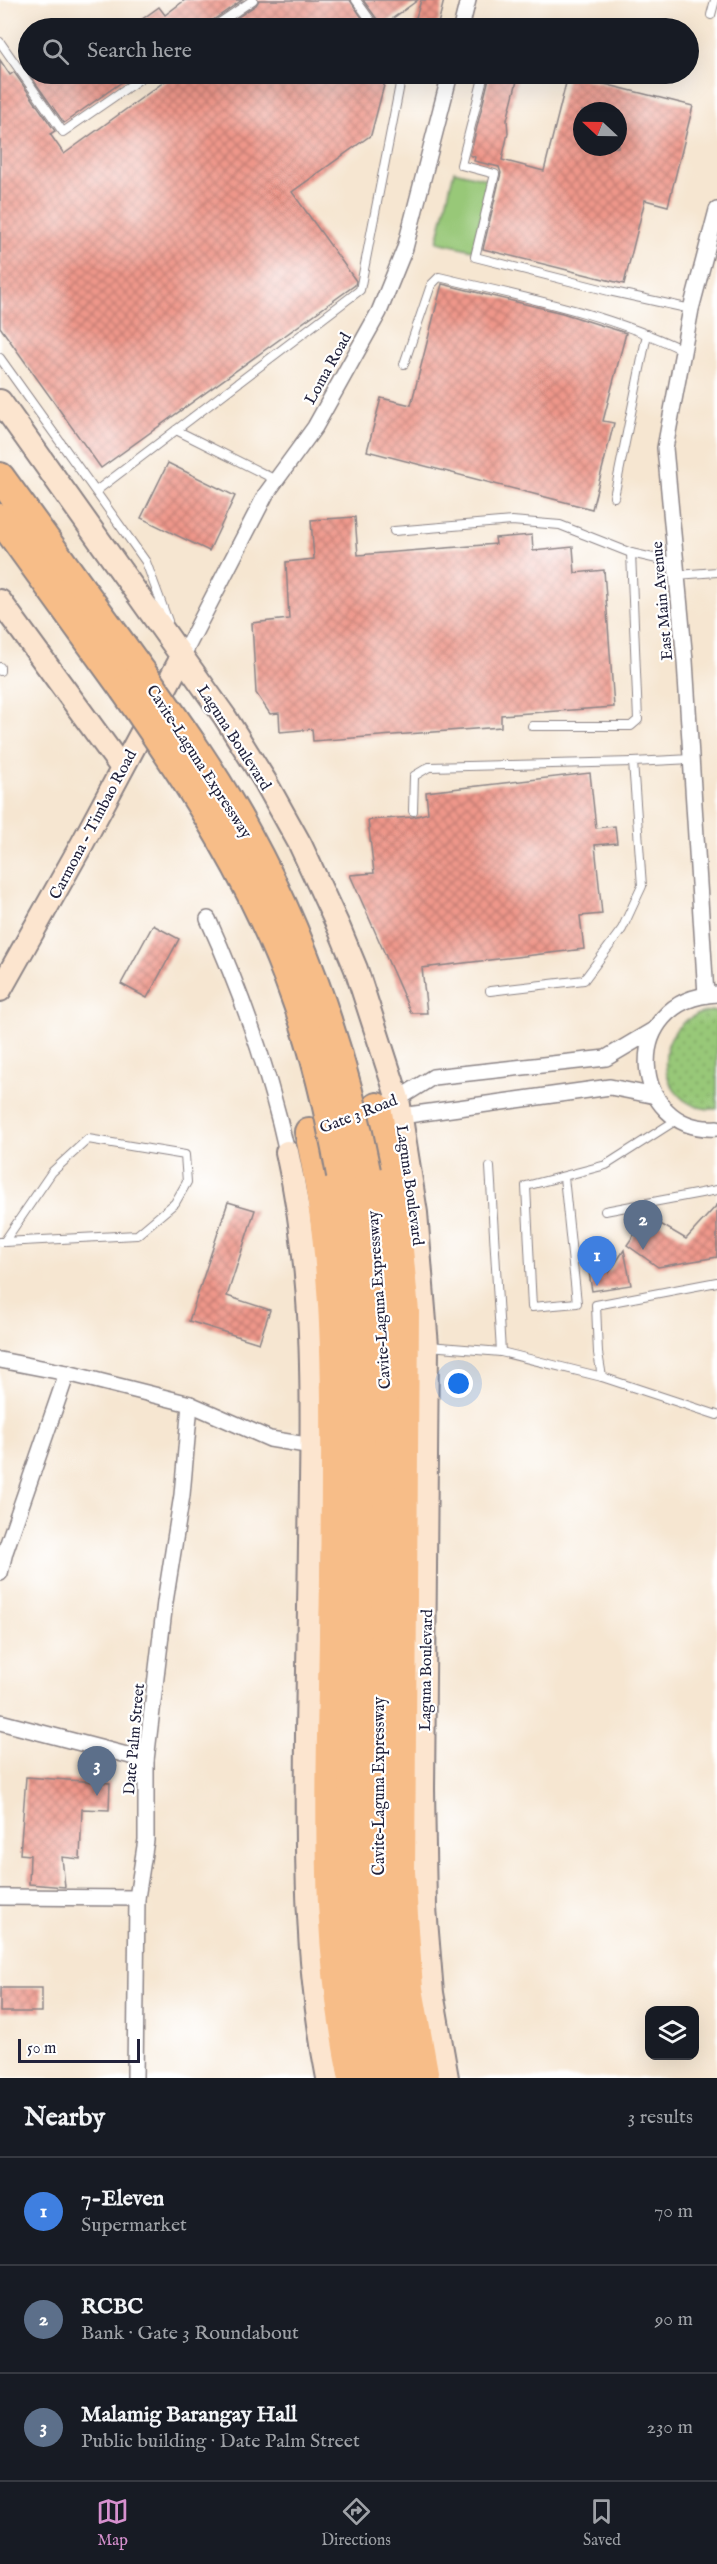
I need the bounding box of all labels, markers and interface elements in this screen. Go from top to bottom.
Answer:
search box [18,18,699,84]
icon: search [39,35,72,68]
text: Search here [87,37,192,65]
north arrow [573,102,627,156]
street label: Loma Road [301,329,357,408]
street label: East Main Avenue [648,540,678,661]
street label: Cavite–Laguna Expressway [141,682,256,843]
street label: Laguna Boulevard [192,682,275,795]
street label: Carmona - Timbao Road [46,746,142,903]
street label: Gate 3 Road [317,1091,401,1139]
street label: Laguna Boulevard [391,1124,427,1247]
pin: 2 [624,1200,662,1250]
street label: Cavite–Laguna Expressway [364,1210,396,1390]
pin: 1 [578,1236,616,1286]
your location [444,1369,473,1398]
street label: Laguna Boulevard [416,1609,438,1731]
street label: Date Palm Street [120,1682,150,1796]
street label: Cavite–Laguna Expressway [370,1696,390,1875]
pin: 3 [78,1746,116,1796]
map controls [645,2006,699,2060]
button: layers [645,2006,699,2060]
scale bar [18,2036,140,2064]
text: 50 m [27,2039,56,2059]
text: Nearby [24,2101,105,2134]
text: 3 results [628,2105,693,2130]
text: 7-Eleven [81,2185,164,2213]
text: 1 [40,2199,47,2224]
text: 70 m [654,2199,693,2224]
text: Supermarket [81,2213,187,2238]
text: RCBC [81,2293,143,2321]
text: 2 [39,2307,48,2332]
text: 90 m [655,2307,693,2332]
text: Bank · Gate 3 Roundabout [81,2321,299,2346]
text: Malamig Barangay Hall [81,2401,297,2429]
text: 3 [40,2415,47,2440]
text: 230 m [647,2415,693,2440]
text: Public building · Date Palm Street [81,2429,360,2454]
tab: Map [96,2495,129,2551]
tab: Directions [321,2495,391,2551]
tab: Saved [583,2495,621,2551]

